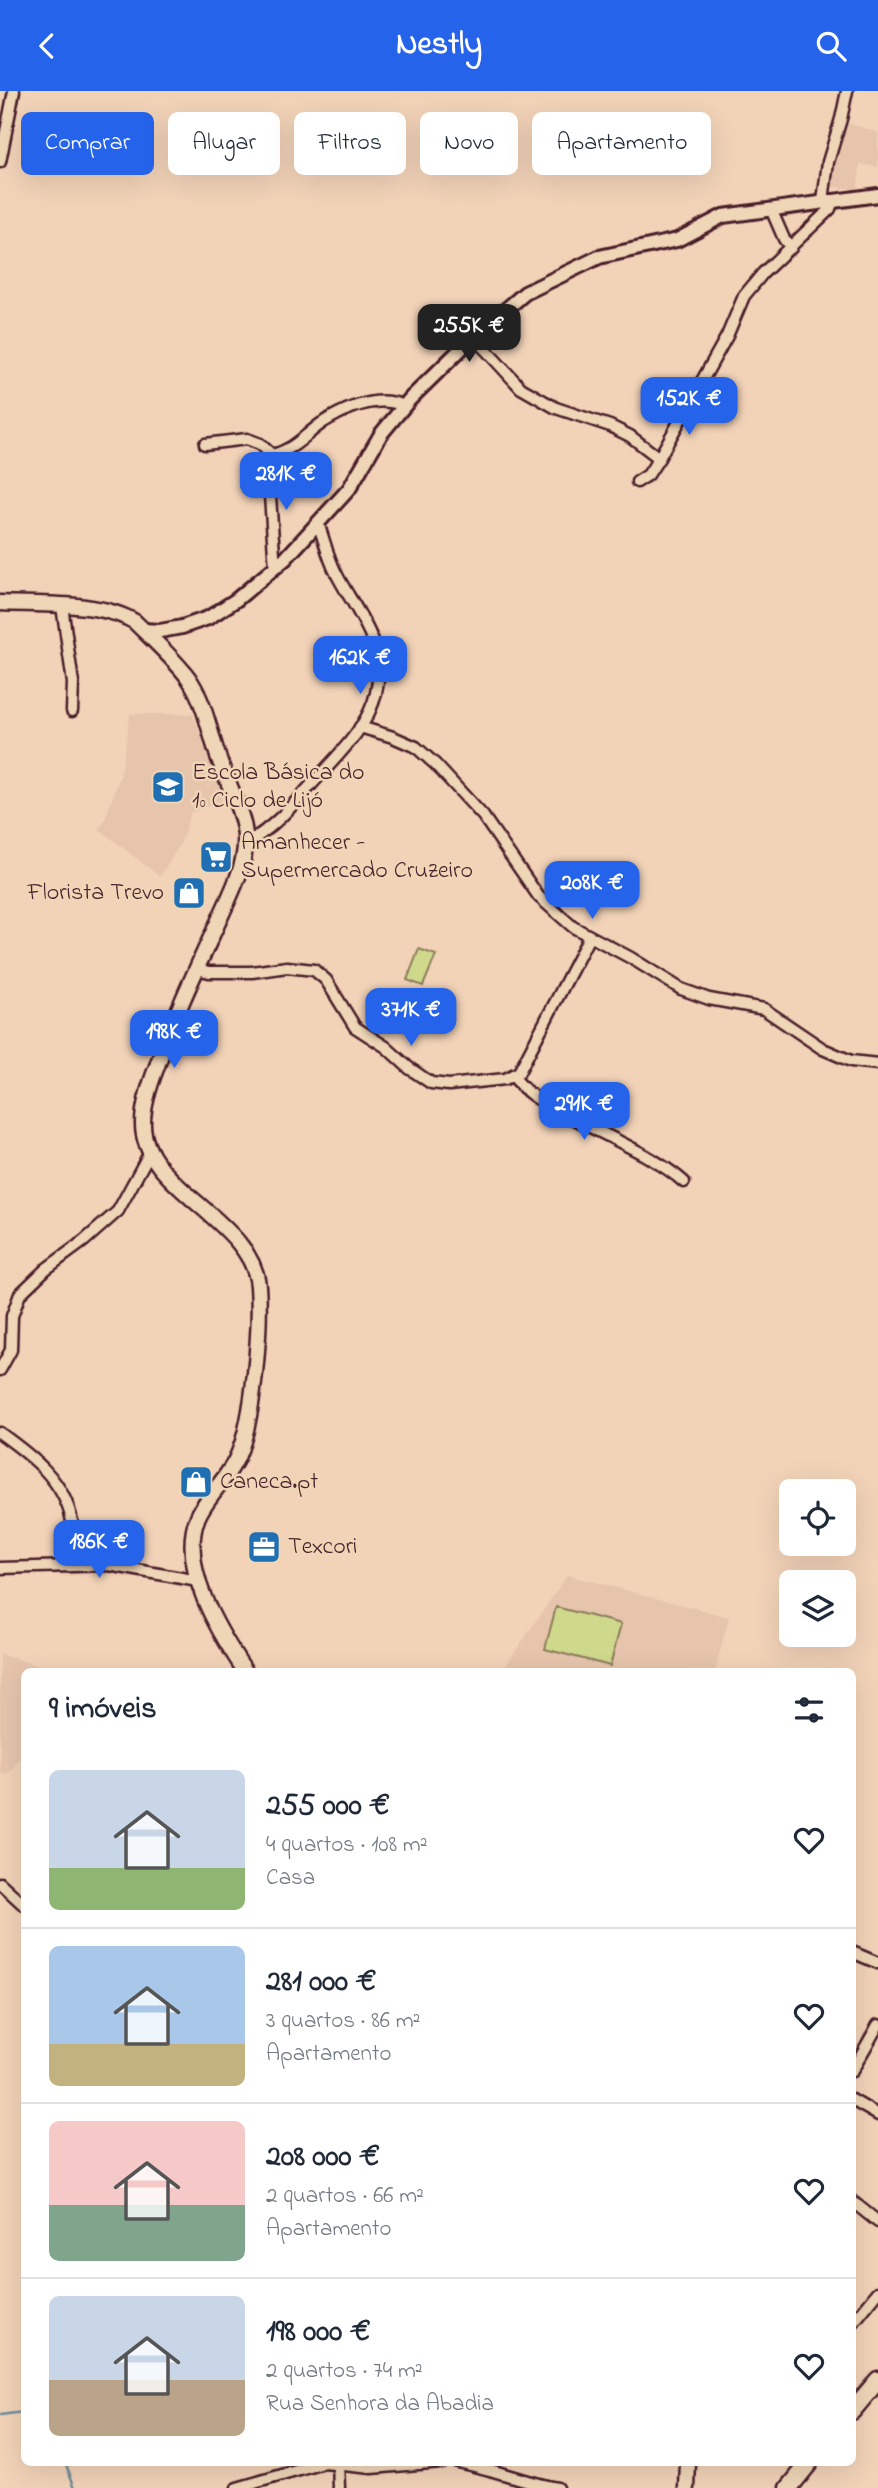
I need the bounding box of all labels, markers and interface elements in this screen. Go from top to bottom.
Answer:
text: Nestly [396,22,482,69]
icon: back [28,27,66,65]
icon: search [812,27,850,65]
chip: Comprar [21,112,154,175]
chip: Alugar [168,112,280,175]
chip: Filtros [294,112,406,175]
chip: Novo [420,112,518,175]
chip: Apartamento [532,112,711,175]
pin: 255K € [412,305,526,364]
text: 255K € [434,310,504,343]
pin: 152K € [632,377,746,437]
text: 152K € [657,383,721,416]
pin: 281K € [229,453,343,512]
text: 281K € [256,458,316,491]
pin: 162K € [303,637,417,696]
text: 162K € [329,642,391,675]
place label: Escola Básica do 1º Ciclo de Lijó [192,756,365,819]
school or university icon: Escola Básica do 1º Ciclo de Lijó [149,768,187,806]
place label: Amanhecer - Supermercado Cruzeiro [241,826,473,889]
supermarket icon: Amanhecer - Supermercado Cruzeiro [197,838,235,876]
pin: 208K € [535,861,649,921]
text: 208K € [561,867,623,900]
shop icon: Florista Trevo [170,874,208,912]
place label: Florista Trevo [26,876,164,911]
pin: 371K € [354,989,468,1048]
text: 371K € [381,994,441,1027]
pin: 198K € [117,1011,231,1070]
text: 198K € [146,1016,202,1049]
pin: 291K € [527,1083,641,1142]
text: 291K € [555,1088,613,1121]
shop icon: Caneca.pt [177,1463,215,1501]
place label: Caneca.pt [220,1465,318,1500]
map controls [779,1479,856,1647]
button: locate [779,1479,856,1556]
pin: 186K € [42,1521,156,1580]
text: 186K € [70,1526,129,1559]
office icon: Texcori [245,1528,283,1566]
place label: Texcori [288,1530,357,1565]
button: layers [779,1570,856,1647]
text: 9 imóveis [49,1688,156,1732]
icon: filters [790,1691,828,1729]
text: 255 000 € [266,1785,390,1829]
icon: home [105,1798,189,1882]
icon: heart [790,1821,828,1859]
text: 4 quartos · 108 m² [266,1829,428,1862]
text: Casa [266,1862,315,1895]
text: 281 000 € [266,1961,377,2005]
icon: home [105,1974,189,2058]
icon: heart [790,1997,828,2035]
text: 3 quartos · 86 m² [266,2005,420,2038]
text: Apartamento [266,2038,392,2071]
text: 208 000 € [266,2136,380,2180]
icon: home [105,2149,189,2233]
icon: heart [790,2172,828,2210]
text: 2 quartos · 66 m² [266,2180,424,2213]
text: Apartamento [266,2213,392,2246]
text: 198 000 € [266,2311,371,2355]
icon: home [105,2324,189,2408]
icon: heart [790,2347,828,2385]
text: 2 quartos · 74 m² [266,2355,423,2388]
text: Rua Senhora da Abadia [266,2388,494,2421]

